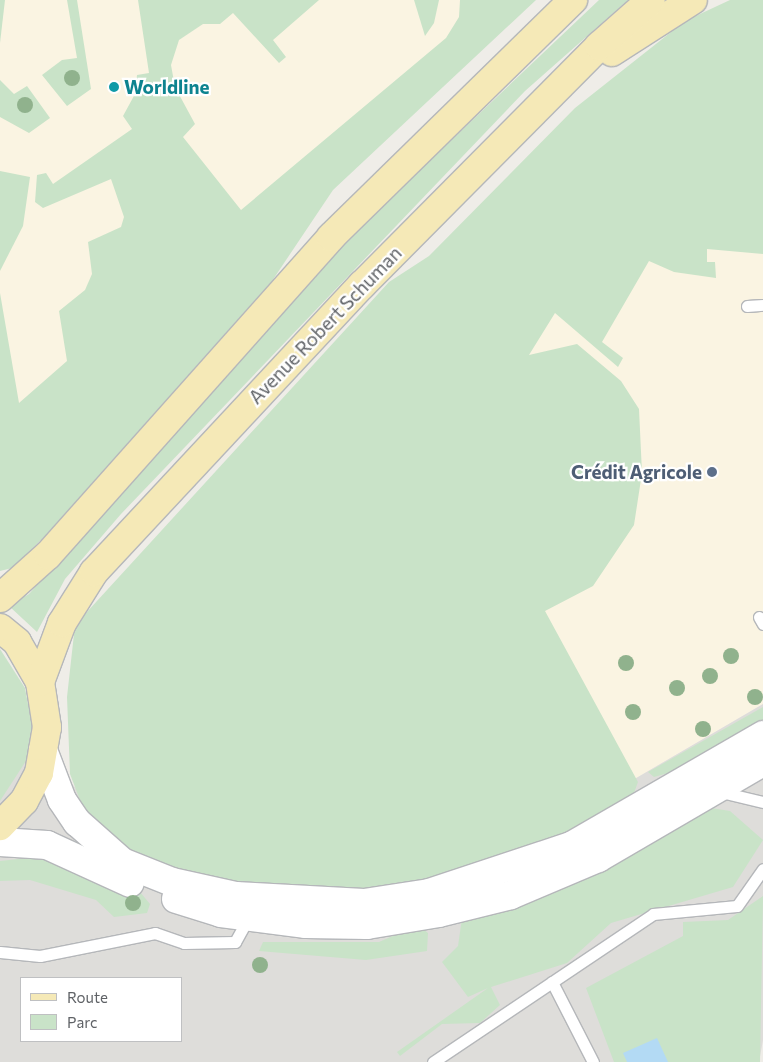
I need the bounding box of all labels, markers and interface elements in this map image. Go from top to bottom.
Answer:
place label: Worldline [124,76,210,98]
marker: Worldline [108,81,120,93]
street label: Avenue Robert Schuman [244,241,406,409]
place label: Crédit Agricole [571,461,702,483]
marker: Crédit Agricole [706,466,718,478]
legend [20,977,182,1042]
text: Route [67,988,108,1006]
text: Parc [67,1013,97,1031]

